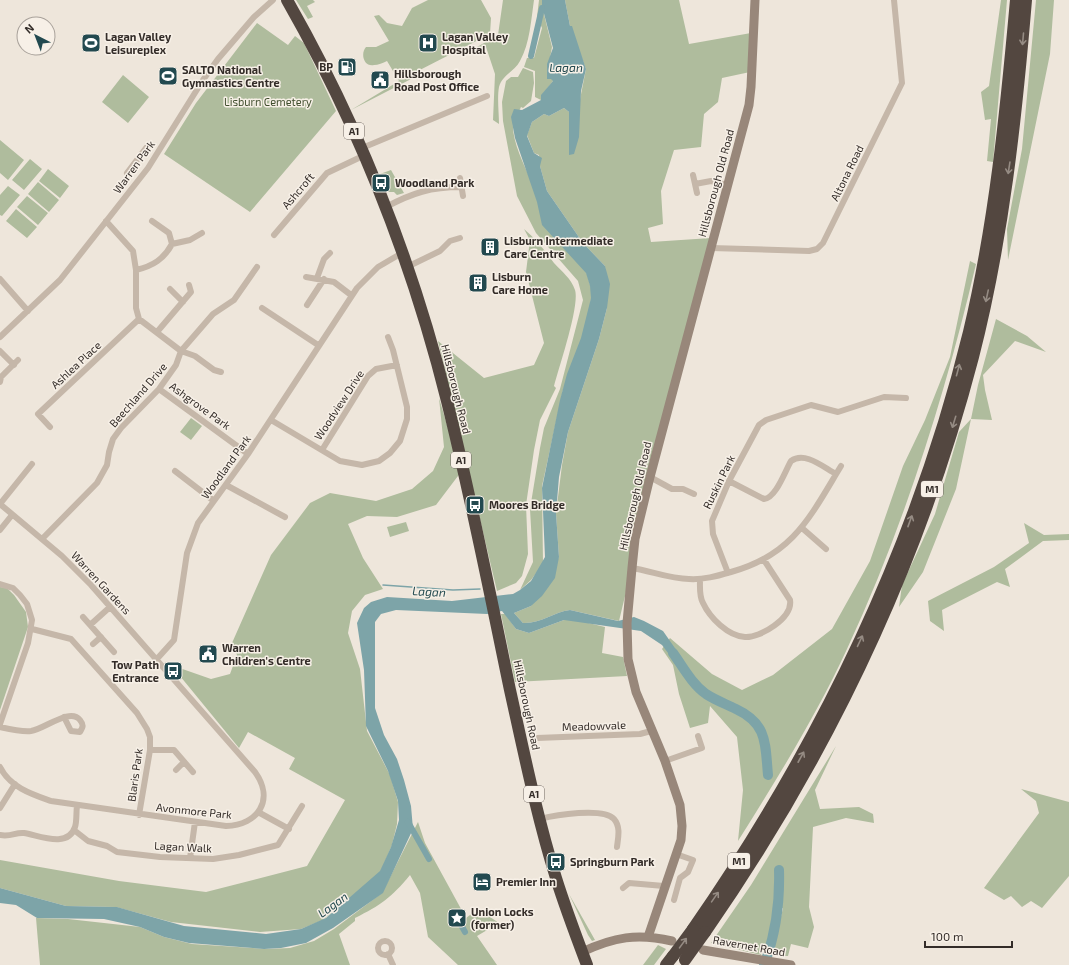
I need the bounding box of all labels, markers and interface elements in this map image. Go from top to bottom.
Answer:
north arrow [16,16,56,56]
text: N [22,21,36,36]
place label: Lagan Valley Leisureplex [105,30,172,56]
place label: Lagan Valley Hospital [442,30,509,56]
sports icon: Lagan Valley Leisureplex [80,32,102,54]
hospital icon: Lagan Valley Hospital [417,32,439,54]
one-way arrow [1019,32,1026,45]
fuel station icon: BP [336,56,358,78]
place label: BP [319,60,333,73]
water label: Lagan [549,60,583,74]
place label: SALTO National Gymnastics Centre [182,63,280,90]
sports icon: SALTO National Gymnastics Centre [157,65,179,87]
place label: Hillsborough Road Post Office [394,67,479,93]
public building icon: Hillsborough Road Post Office [369,69,391,91]
park label: Lisburn Cemetery [224,95,312,108]
road number: A1 [344,123,364,139]
street label: Hillsborough Old Road [695,127,736,238]
street label: Warren Park [110,137,157,196]
street label: Altona Road [827,143,866,203]
one-way arrow [1005,161,1013,174]
street label: Ashcroft [279,170,316,211]
bus stop icon: Woodland Park [370,172,392,194]
place label: Woodland Park [395,176,475,189]
place label: Lisburn Intermediate Care Centre [504,234,613,260]
building icon: Lisburn Intermediate Care Centre [479,236,501,258]
place label: Lisburn Care Home [492,270,548,296]
building icon: Lisburn Care Home [467,272,489,294]
one-way arrow [982,289,990,302]
street label: Ashlea Place [48,338,103,391]
street label: Hillsborough Road [439,343,474,435]
street label: Beechland Drive [106,360,169,429]
one-way arrow [955,364,963,377]
street label: Woodview Drive [311,367,366,442]
street label: Ashgrove Park [167,379,234,432]
one-way arrow [950,415,957,428]
street label: Woodland Park [198,432,253,501]
street label: Hillsborough Old Road [616,440,653,552]
road number: A1 [451,452,471,468]
street label: Ruskin Park [700,452,737,511]
road number: M1 [921,481,943,497]
bus stop icon: Moores Bridge [464,494,486,516]
place label: Moores Bridge [489,498,565,511]
one-way arrow [907,514,914,527]
street label: Warren Gardens [69,549,134,617]
water label: Lagan [412,583,446,599]
one-way arrow [857,635,865,647]
place label: Warren Children's Centre [222,641,311,667]
public building icon: Warren Children's Centre [197,643,219,665]
place label: Tow Path Entrance [111,658,159,684]
street label: Hillsborough Road [512,659,543,751]
bus stop icon: Tow Path Entrance [162,660,184,682]
street label: Meadowvale [562,718,626,733]
street label: Blaris Park [124,747,145,802]
one-way arrow [798,751,806,763]
road number: A1 [524,786,544,802]
street label: Avonmore Park [156,800,233,821]
street label: Lagan Walk [154,838,213,855]
bus stop icon: Springburn Park [545,851,567,873]
road number: M1 [728,853,750,869]
place label: Springburn Park [570,855,655,868]
hotel icon: Premier Inn [471,871,493,893]
place label: Premier Inn [496,875,556,888]
water label: Lagan [315,889,350,920]
one-way arrow [711,891,719,902]
place label: Union Locks (former) [471,905,534,931]
place icon: Union Locks (former) [446,907,468,929]
scale bar [925,923,1012,949]
text: 100 m [931,929,963,943]
street label: Ravernet Road [712,933,786,958]
one-way arrow [679,937,687,948]

